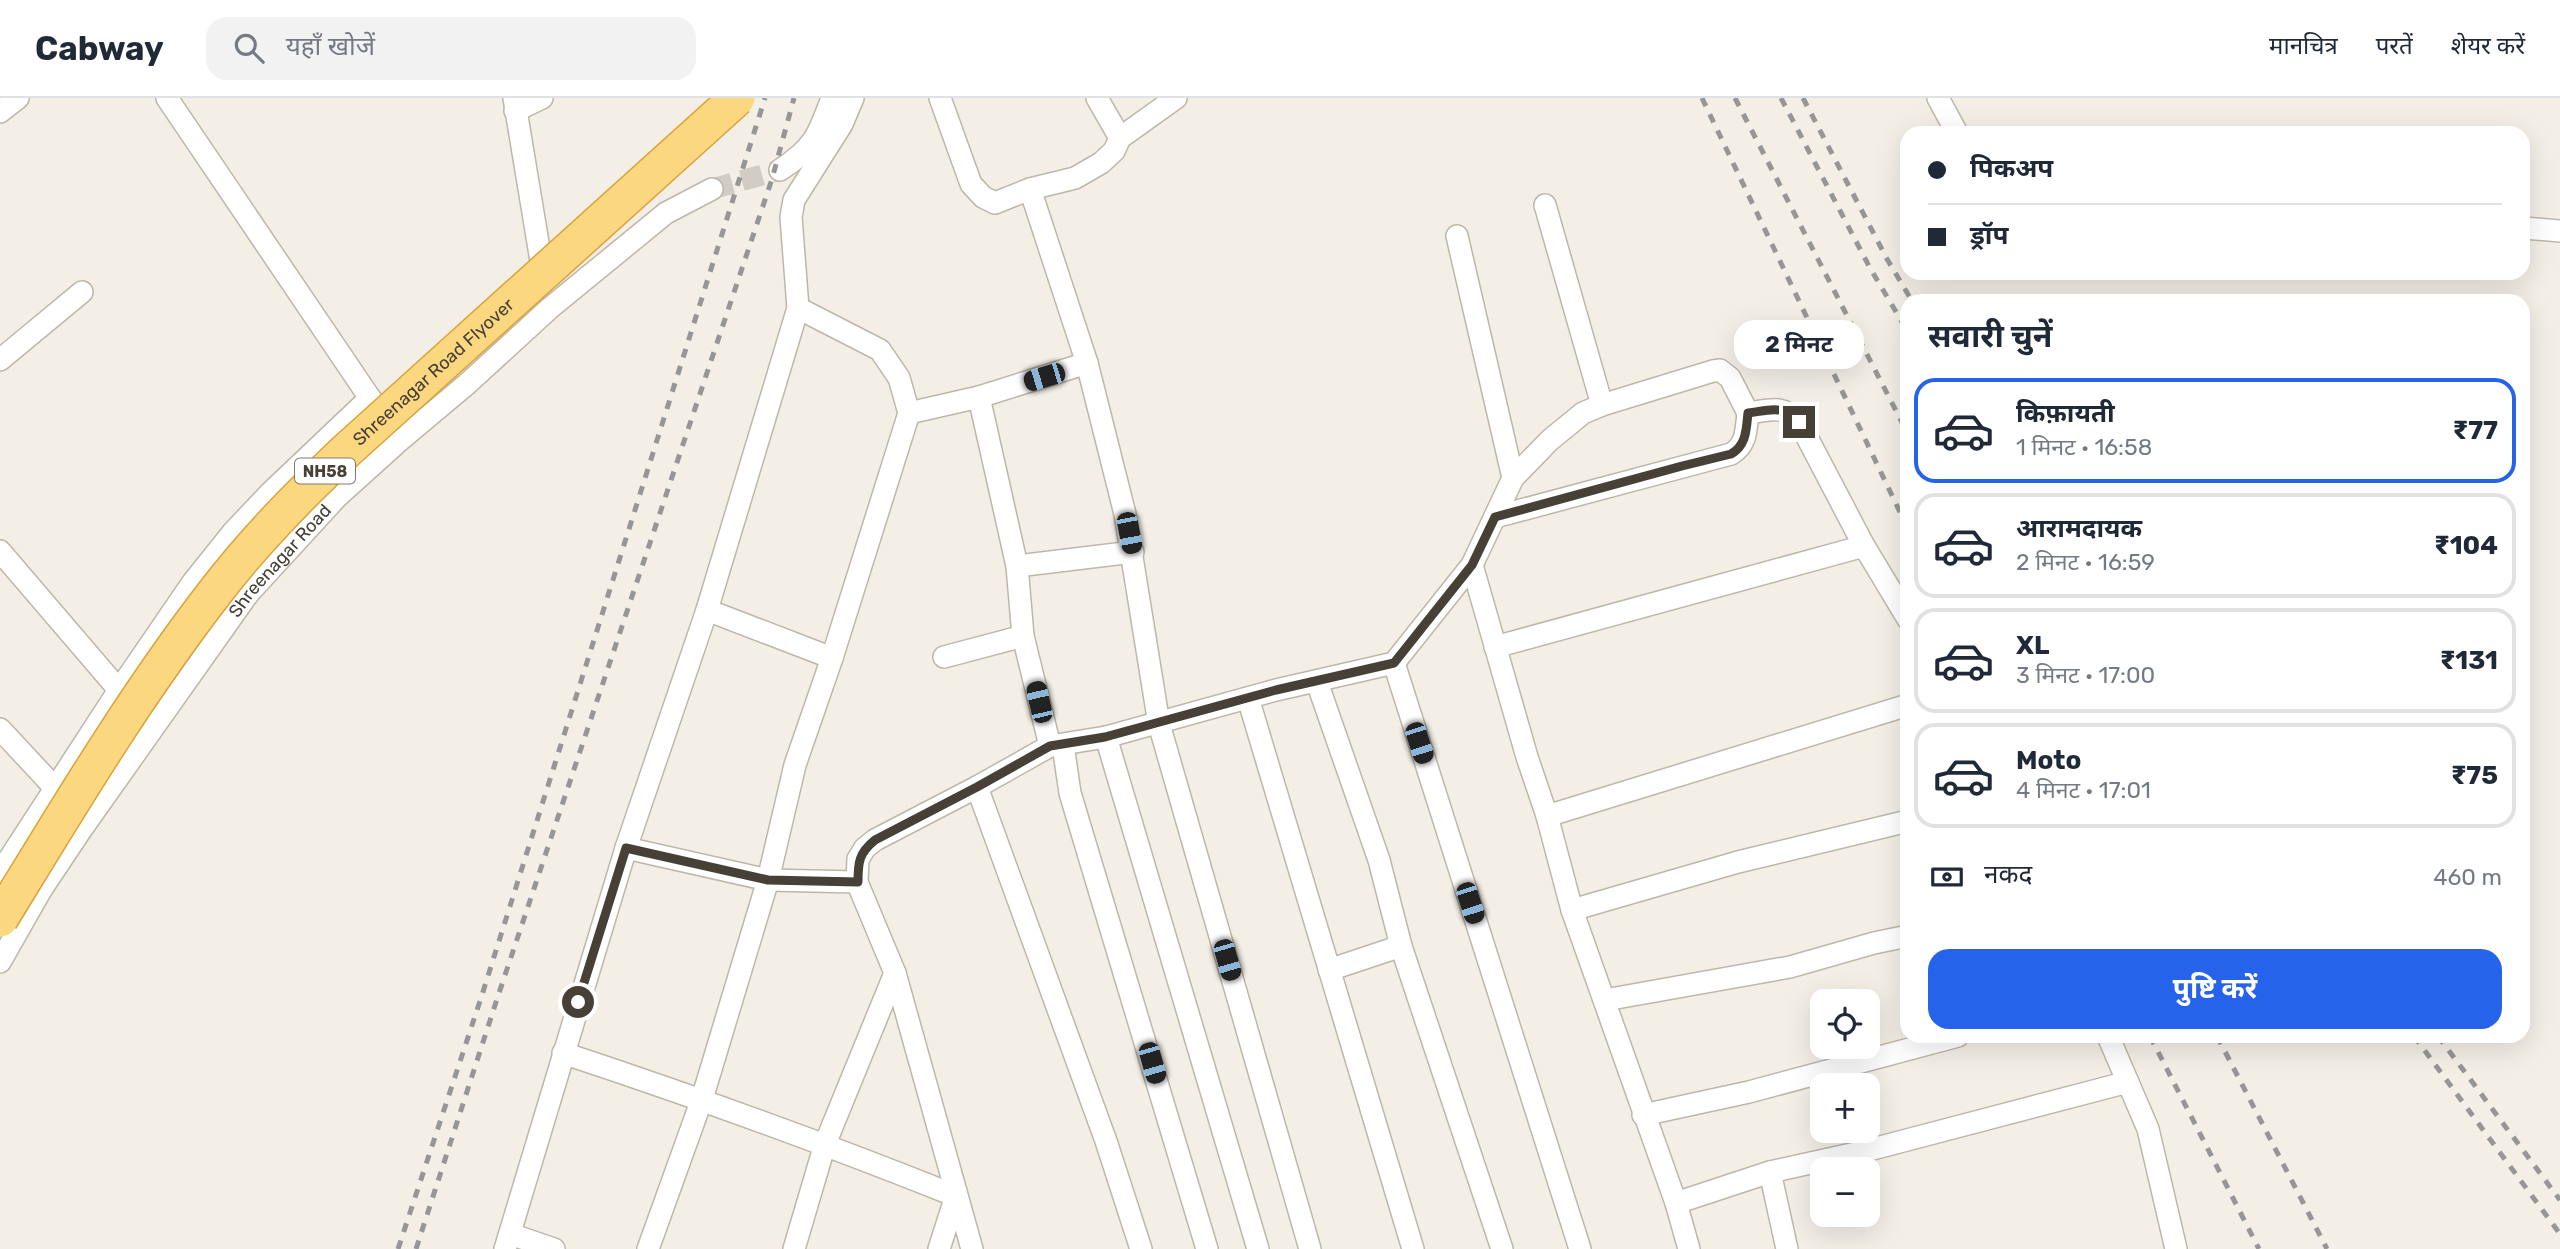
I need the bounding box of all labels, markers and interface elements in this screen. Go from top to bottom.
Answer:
search box [206,17,696,80]
text: Cabway [35,29,164,68]
icon: search [230,29,268,67]
text: यहाँ खोजें [286,31,375,62]
text: मानचित्र [2269,32,2338,60]
text: परतें [2376,32,2413,60]
text: शेयर करें [2451,32,2525,60]
text: पिकअप [1970,153,2053,184]
text: ड्रॉप [1970,220,2008,251]
street label: Shreenagar Road Flyover [348,294,519,450]
text: सवारी चुनें [1928,317,2053,355]
callout: 2 मिनट [1734,320,1864,370]
text: 2 मिनट [1765,330,1833,358]
car [1021,361,1068,393]
text: किफ़ायती [2016,398,2115,429]
icon: car [1932,399,1995,462]
route end [1783,406,1815,438]
text: ₹77 [2453,415,2498,446]
text: 1 मिनट · 16:58 [2016,433,2152,461]
road number: NH58 [295,458,355,484]
street label: Shreenagar Road [224,500,336,622]
car [1115,510,1144,556]
text: आरामदायक [2016,513,2142,544]
icon: car [1932,514,1995,577]
text: ₹104 [2434,530,2498,561]
text: 2 मिनट · 16:59 [2016,548,2155,576]
icon: car [1932,629,1995,692]
text: XL [2016,630,2049,661]
text: ₹131 [2440,645,2498,676]
text: 3 मिनट · 17:00 [2016,661,2155,689]
car [1025,679,1054,725]
car [1403,720,1436,766]
icon: car [1932,744,1995,807]
text: Moto [2016,745,2081,776]
text: ₹75 [2451,760,2498,791]
text: 4 मिनट · 17:01 [2016,776,2151,804]
icon: cash [1928,858,1966,896]
text: नकद [1984,859,2032,890]
text: 460 m [2433,863,2502,891]
car [1454,880,1487,926]
car [1212,937,1243,983]
button: पुष्टि करें [1928,949,2502,1029]
route start [562,986,594,1018]
map controls [1810,989,1880,1227]
button: locate [1810,989,1880,1059]
car [1137,1040,1168,1086]
button: + [1810,1073,1880,1143]
button: − [1810,1157,1880,1227]

